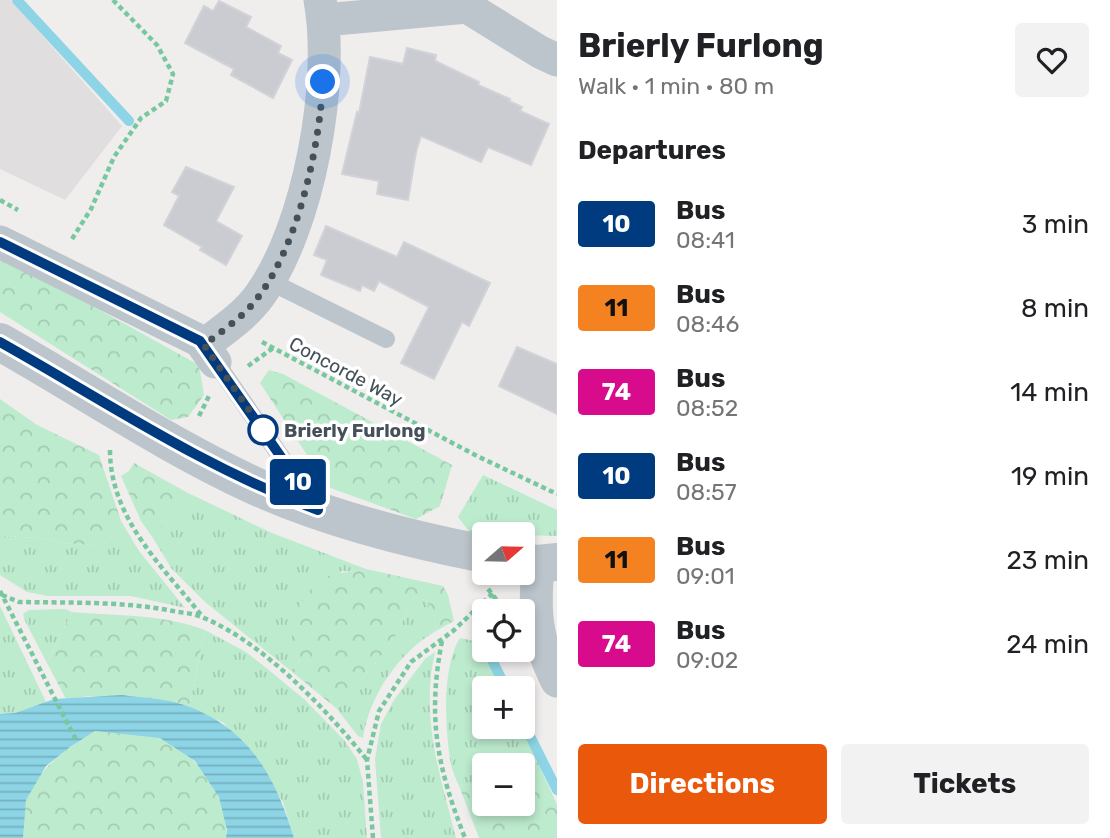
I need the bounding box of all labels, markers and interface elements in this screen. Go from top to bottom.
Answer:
button: heart [1015,23,1089,97]
text: Brierly Furlong [578,26,824,65]
your location [305,64,340,99]
text: Walk · 1 min · 80 m [578,72,774,100]
text: Departures [578,135,726,166]
text: Bus [676,195,725,226]
text: 3 min [1022,209,1089,240]
text: 10 [602,210,631,238]
text: 08:41 [676,226,735,254]
text: Bus [676,279,725,310]
text: 8 min [1021,293,1089,324]
text: 11 [605,294,628,322]
text: 08:46 [676,310,739,338]
street label: Concorde Way [285,332,407,411]
text: Bus [676,363,725,394]
text: 14 min [1010,377,1089,408]
text: 74 [602,378,631,406]
text: 08:52 [676,394,738,422]
marker: Brierly Furlong [248,415,278,445]
place label: Brierly Furlong [284,419,425,442]
text: Bus [676,447,725,478]
line badge: 10 [266,459,330,505]
text: 19 min [1011,461,1089,492]
text: 10 [602,462,631,490]
text: 10 [284,468,312,496]
text: 08:57 [676,478,737,506]
north arrow [472,522,536,584]
map controls [472,522,535,816]
text: Bus [676,531,725,562]
text: 23 min [1007,545,1089,576]
text: 11 [605,546,628,574]
text: 09:01 [676,562,735,590]
button: locate [472,599,535,662]
text: Bus [676,615,725,646]
text: 24 min [1006,629,1089,660]
text: 74 [602,630,631,658]
text: 09:02 [676,646,738,674]
button: + [472,676,535,739]
button: Directions [578,744,827,824]
button: Tickets [841,744,1089,824]
button: − [472,753,535,816]

